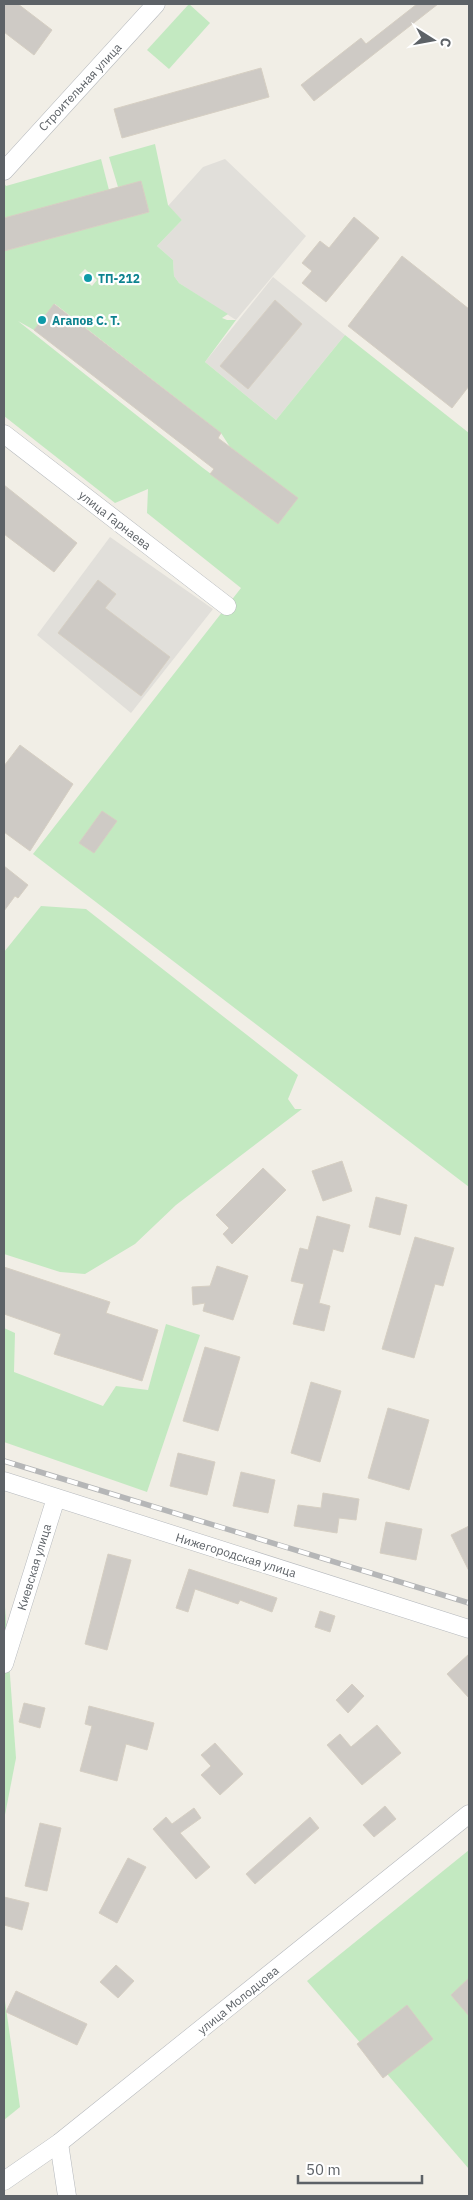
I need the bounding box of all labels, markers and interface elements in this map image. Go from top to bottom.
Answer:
north arrow [408,15,458,65]
text: С [436,36,455,49]
street label: Строительная улица [35,39,125,134]
place label: ТП-212 [98,271,140,286]
marker: ТП-212 [82,272,94,284]
place label: Агапов С. Т. [52,313,120,328]
marker: Агапов С. Т. [36,314,48,326]
street label: улица Гарнаева [76,487,155,553]
street label: Киевская улица [14,1521,54,1612]
street label: Нижегородская улица [174,1530,299,1581]
street label: улица Молодцова [194,1962,282,2037]
scale bar [298,2152,422,2184]
text: 50 m [306,2160,341,2179]

